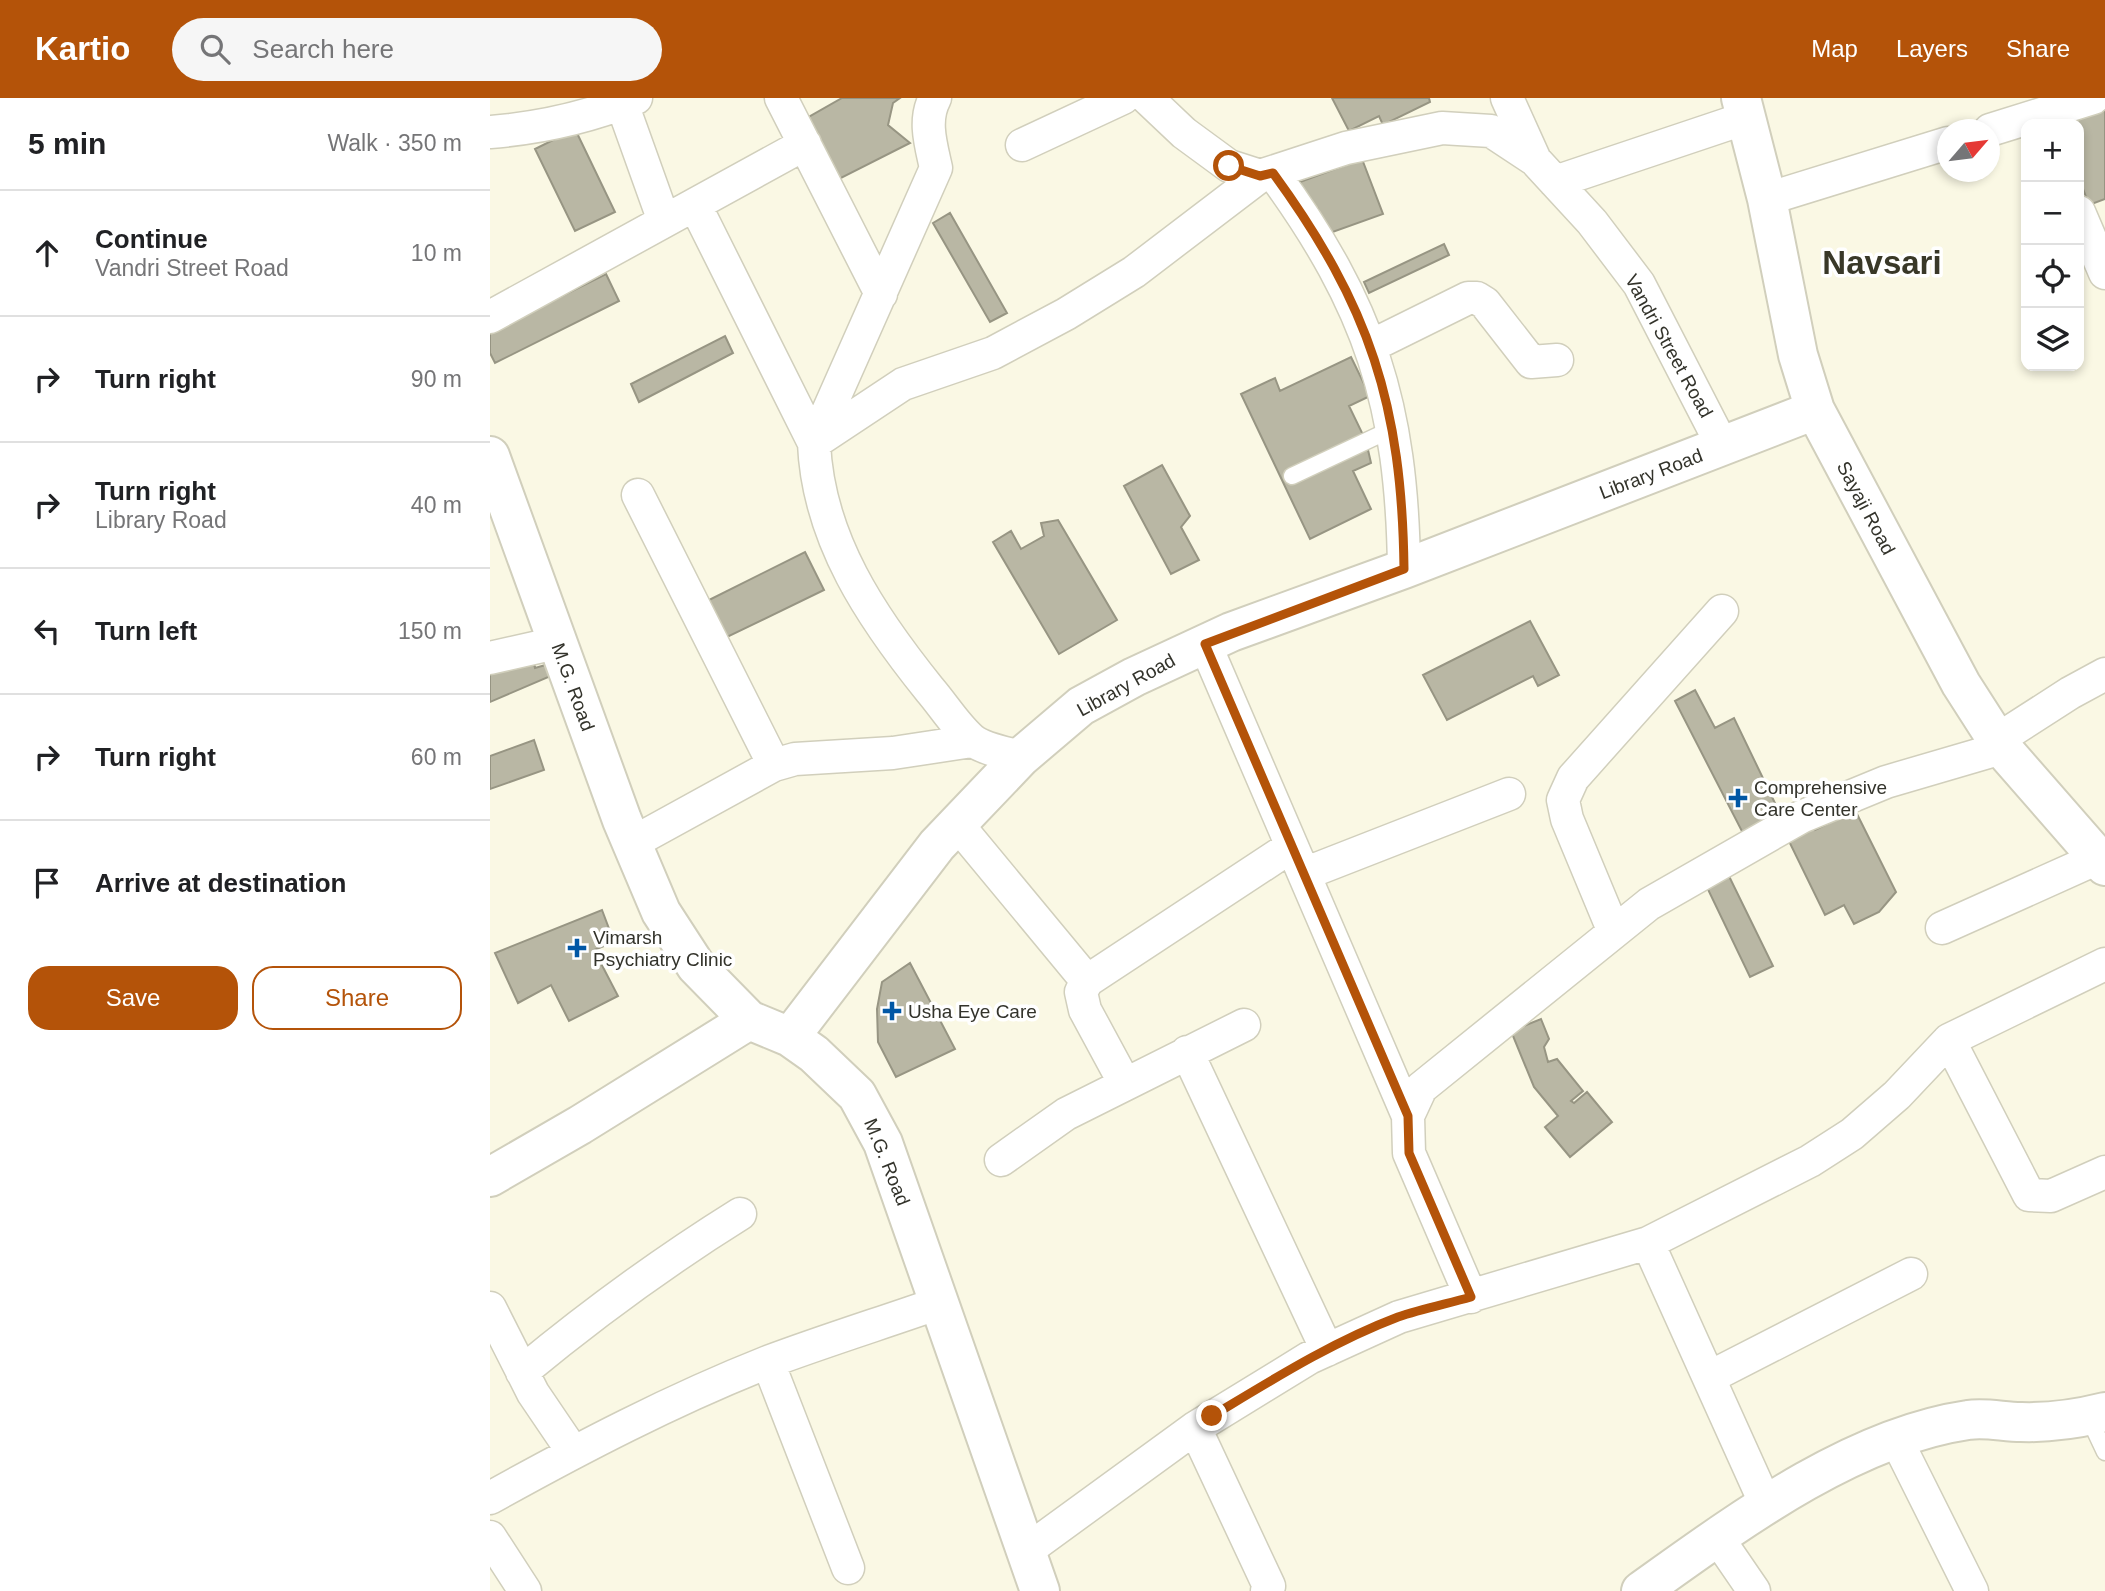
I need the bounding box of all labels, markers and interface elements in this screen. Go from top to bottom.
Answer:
search box [172,18,662,81]
text: Kartio [35,30,130,67]
icon: search [196,30,234,68]
text: Search here [252,34,394,64]
text: Map [1811,35,1858,62]
text: Layers [1896,35,1968,62]
text: Share [2006,35,2070,62]
north arrow [1937,119,2000,182]
map controls [2021,119,2084,371]
button: + [2021,119,2084,182]
text: 5 min [28,127,106,160]
text: Walk · 350 m [327,130,462,156]
route start [1213,150,1244,181]
button: − [2021,182,2084,245]
text: Continue [95,224,208,254]
icon: ahead [28,234,66,272]
text: 10 m [411,240,462,266]
district label: Navsari [1822,244,1942,281]
button: locate [2021,245,2084,308]
text: Vandri Street Road [95,255,289,281]
street label: Vandri Street Road [1621,271,1717,421]
button: layers [2021,308,2084,371]
icon: right [28,360,66,398]
text: Turn right [95,364,216,394]
text: 90 m [411,366,462,392]
street label: Library Road [1596,445,1706,503]
street label: Sayaji Road [1833,458,1899,558]
text: Turn right [95,476,216,506]
icon: right [28,486,66,524]
text: 40 m [411,492,462,518]
text: Library Road [95,507,227,533]
icon: left [28,612,66,650]
text: Turn left [95,616,197,646]
text: 150 m [398,618,462,644]
street label: M.G. Road [547,640,599,734]
street label: Library Road [1073,649,1179,721]
icon: right [28,738,66,776]
text: Turn right [95,742,216,772]
text: 60 m [411,744,462,770]
place label: Comprehensive Care Center [1754,777,1887,820]
marker: Comprehensive Care Center [1728,788,1748,808]
icon: arrive [28,864,66,902]
text: Arrive at destination [95,868,346,898]
place label: Vimarsh Psychiatry Clinic [593,927,732,970]
marker: Vimarsh Psychiatry Clinic [567,938,587,958]
button: Save [28,966,238,1030]
button: Share [252,966,462,1030]
marker: Usha Eye Care [882,1001,902,1021]
place label: Usha Eye Care [908,1001,1037,1022]
street label: M.G. Road [860,1115,914,1209]
route end [1196,1400,1227,1431]

